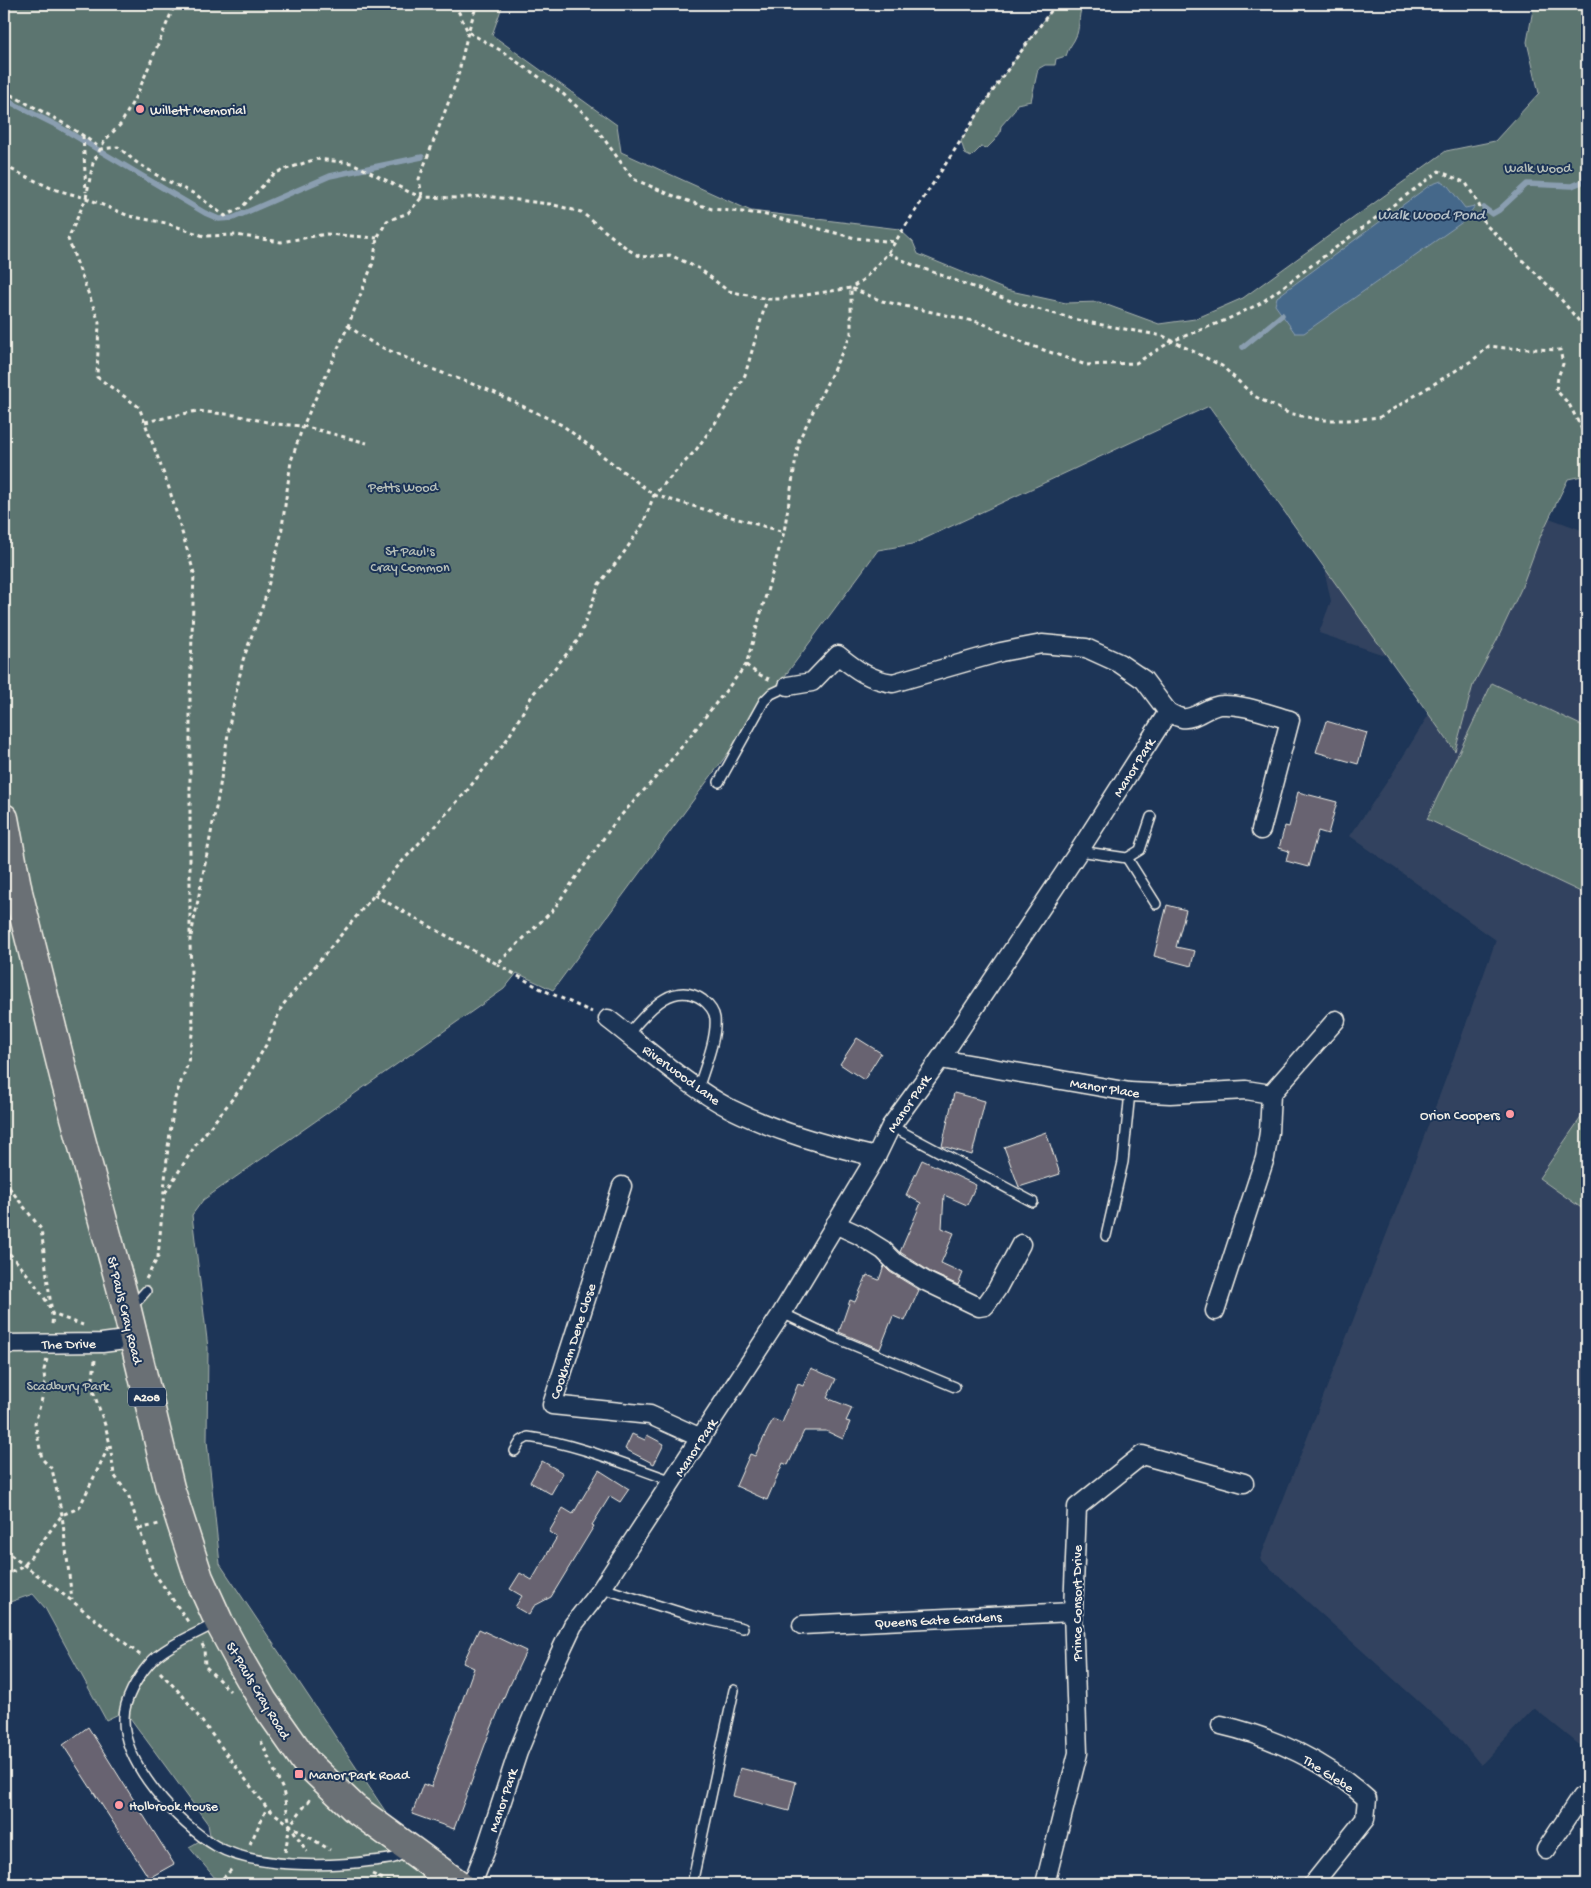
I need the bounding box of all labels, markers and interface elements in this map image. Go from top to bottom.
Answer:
marker: Willett Memorial [134,103,146,115]
place label: Willett Memorial [150,103,246,120]
park label: Walk Wood [1505,161,1573,178]
water label: Walk Wood Pond [1377,207,1487,225]
park label: Petts Wood [367,480,440,497]
park label: St Paul's Cray Common [370,544,450,577]
street label: Manor Park [1110,734,1161,801]
street label: Riverwood Lane [638,1042,724,1111]
street label: Manor Park [884,1071,937,1137]
street label: Manor Place [1069,1076,1141,1103]
place label: Orion Coopers [1420,1108,1501,1125]
marker: Orion Coopers [1504,1108,1516,1120]
street label: St Pauls Cray Road [102,1255,146,1368]
street label: Cookham Dene Close [548,1281,601,1402]
street label: The Drive [41,1337,97,1354]
park label: Scadbury Park [26,1379,111,1396]
road number: A208 [128,1388,166,1406]
street label: Manor Park [672,1414,723,1481]
street label: Prince Consort Drive [1070,1544,1087,1662]
street label: Queens Gate Gardens [874,1610,1003,1633]
street label: St Pauls Cray Road [221,1640,293,1744]
street label: The Glebe [1298,1752,1357,1798]
street label: Manor Park [486,1765,523,1835]
marker: Manor Park Road [293,1768,305,1780]
place label: Manor Park Road [309,1768,411,1785]
marker: Holbrook House [113,1799,125,1811]
place label: Holbrook House [129,1799,219,1816]

